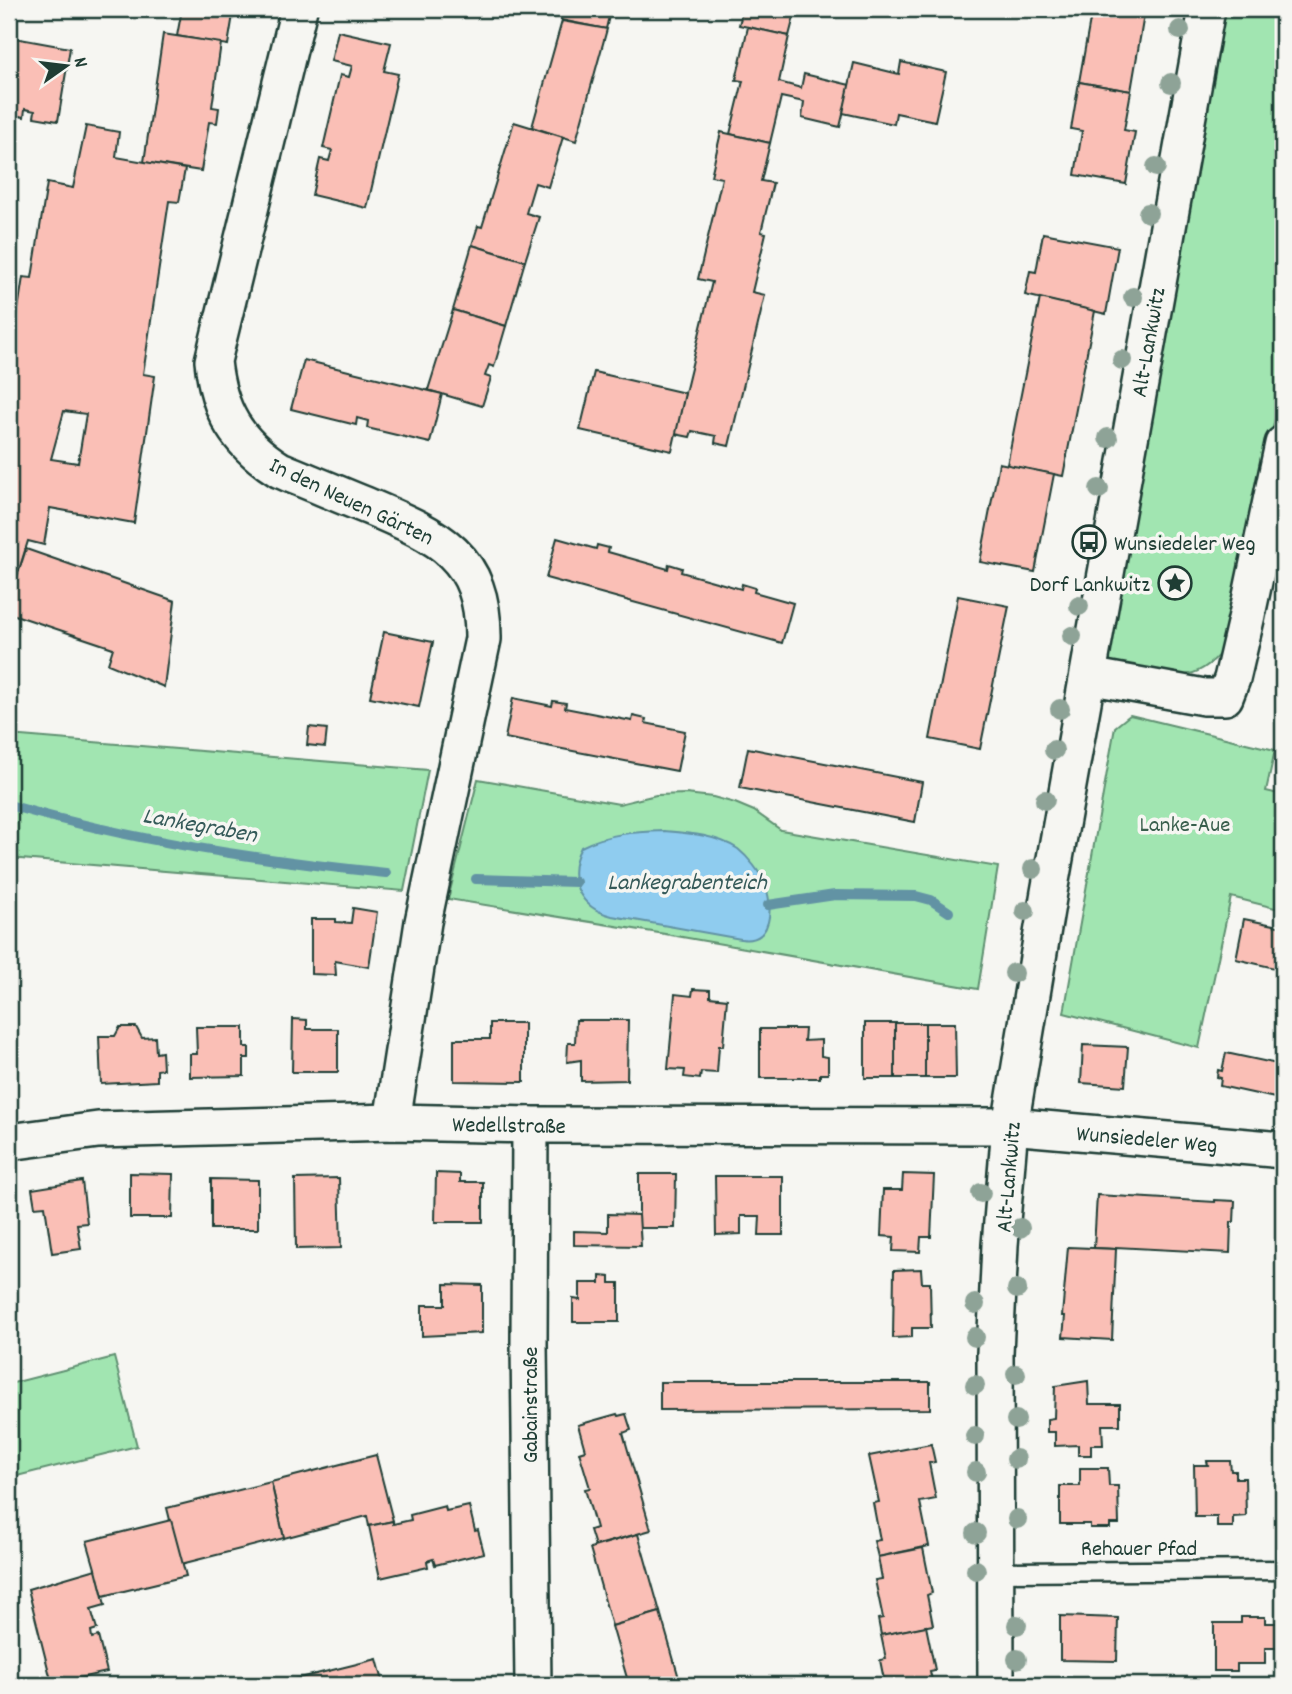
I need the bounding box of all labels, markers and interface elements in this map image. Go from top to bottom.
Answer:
north arrow [32,32,102,102]
text: N [65,55,93,71]
street label: Alt-Lankwitz [1125,285,1176,400]
street label: In den Neuen Gärten [263,451,438,556]
bus stop icon: Wunsiedeler Weg [1070,523,1108,561]
place label: Wunsiedeler Weg [1114,529,1255,562]
place icon: Dorf Lankwitz [1156,564,1194,602]
place label: Dorf Lankwitz [1030,570,1150,603]
water label: Lankegraben [140,800,260,854]
park label: Lanke-Aue [1140,810,1230,843]
water label: Lankegrabenteich [607,867,768,901]
street label: Wedellstraße [452,1110,566,1145]
street label: Wunsiedeler Weg [1075,1119,1219,1164]
street label: Alt-Lankwitz [989,1120,1032,1234]
street label: Gabainstraße [516,1347,549,1463]
street label: Rehauer Pfad [1081,1534,1197,1567]

